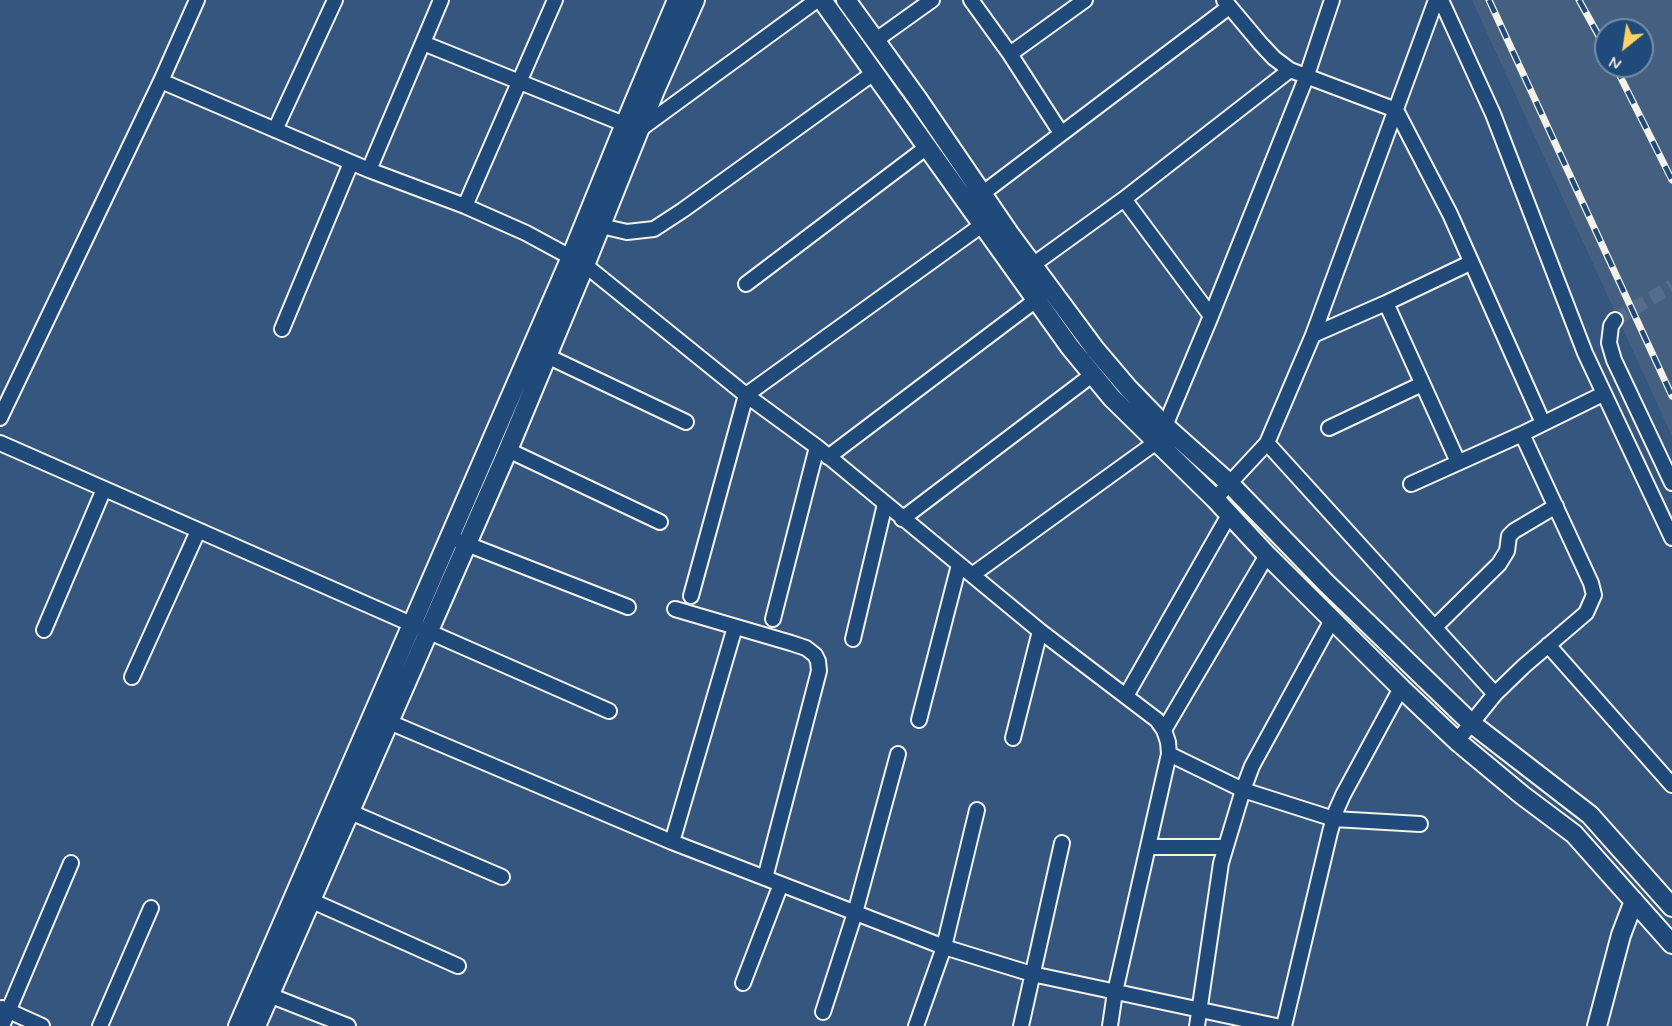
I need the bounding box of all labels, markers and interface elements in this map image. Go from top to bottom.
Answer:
north arrow [1594,18,1654,78]
text: N [1606,51,1626,74]

